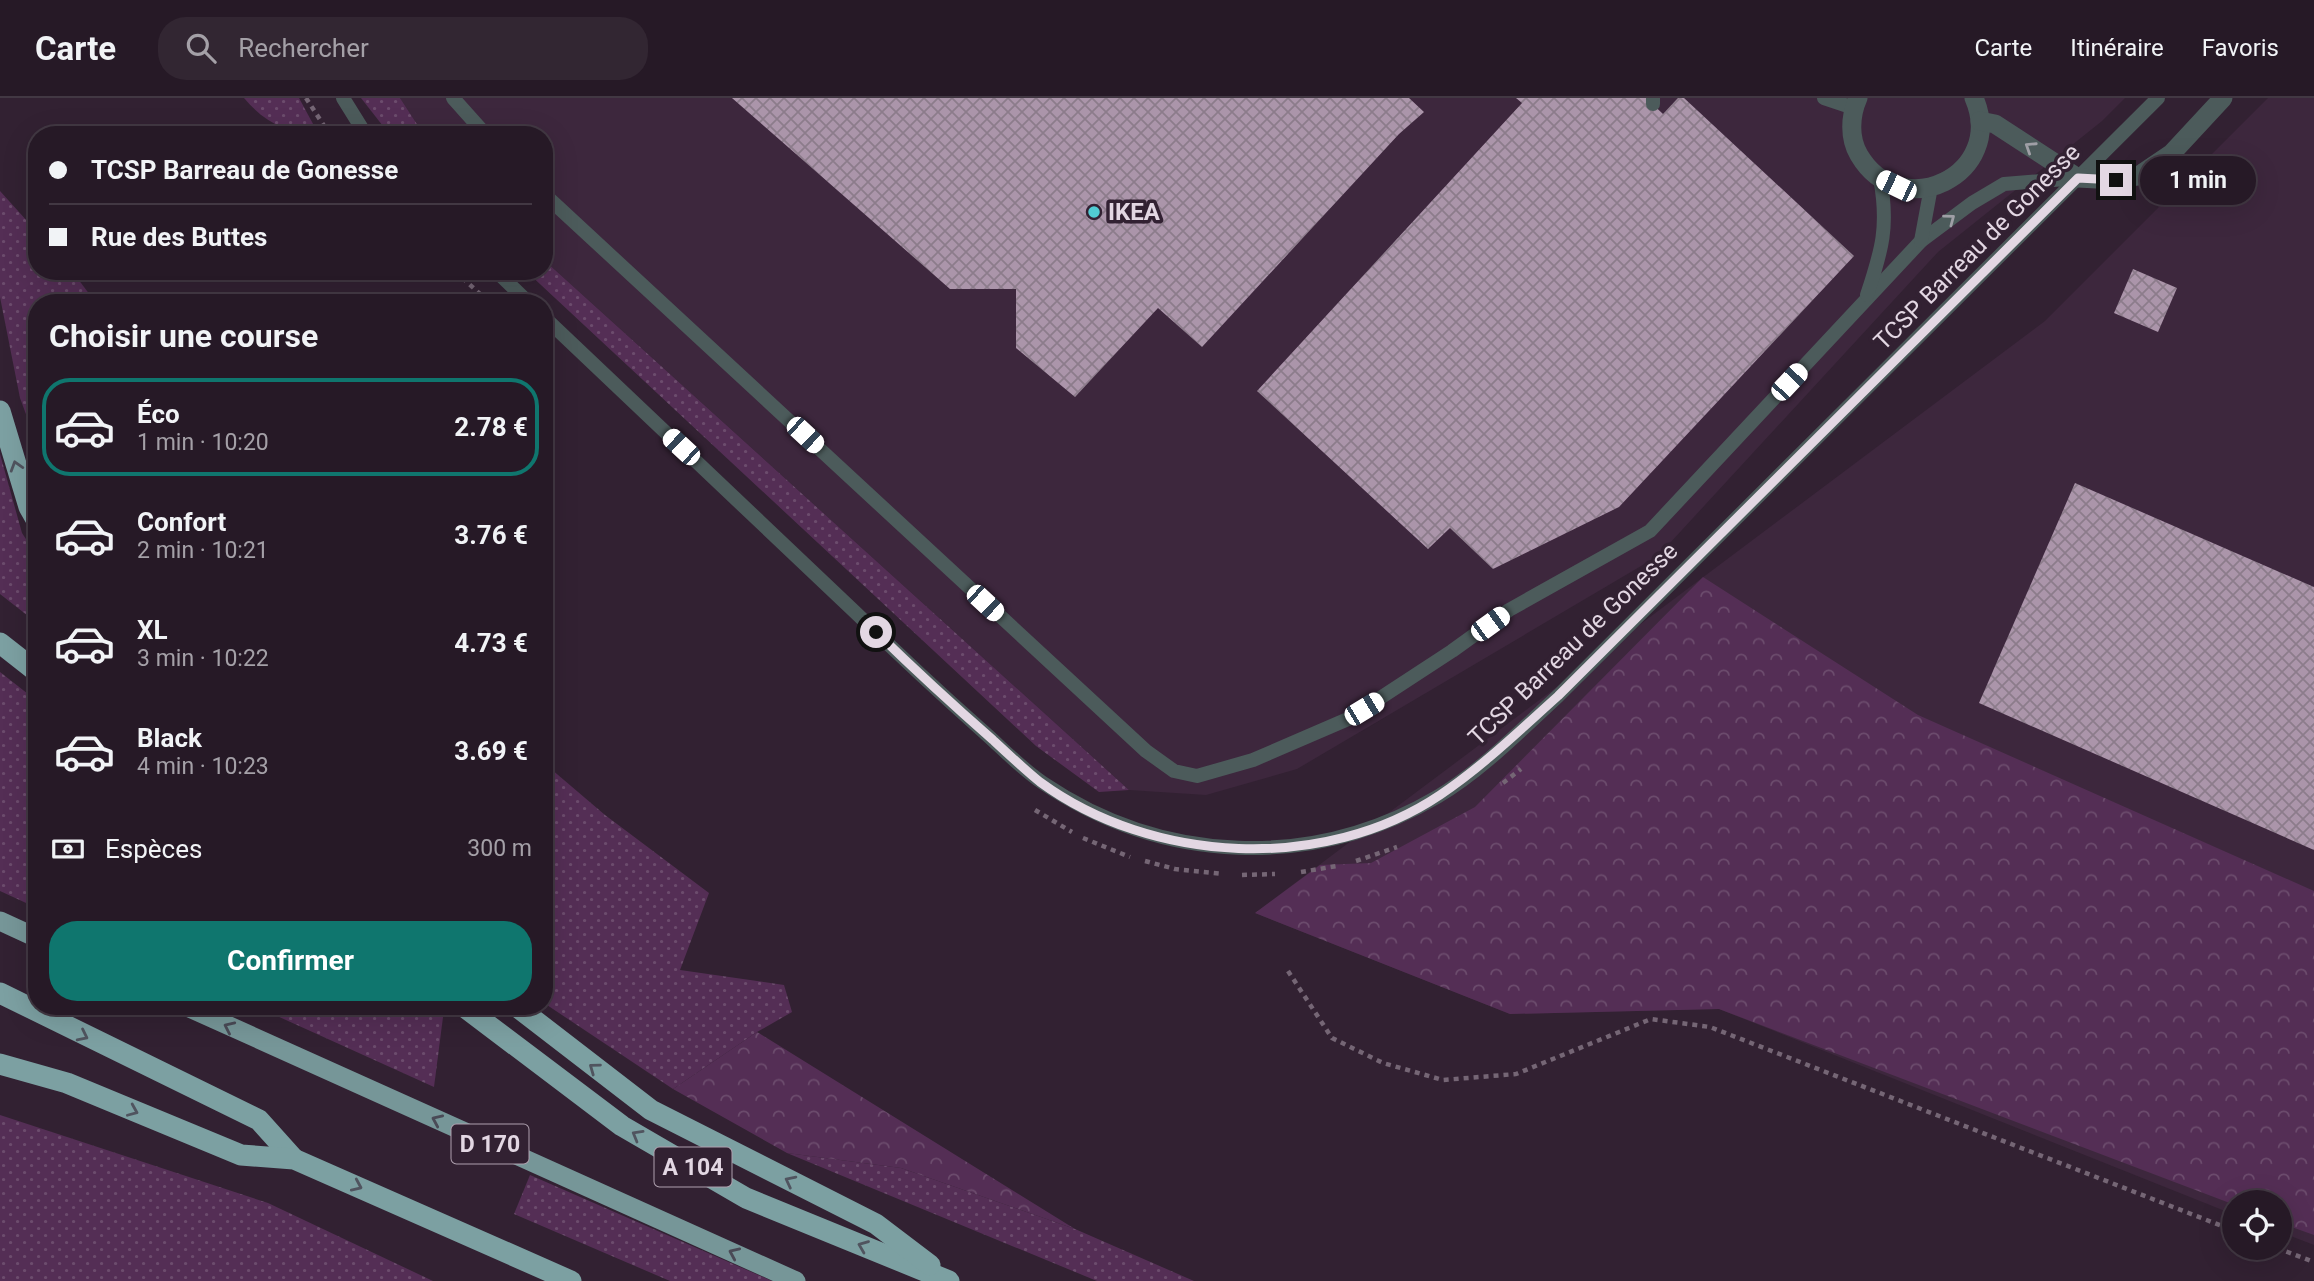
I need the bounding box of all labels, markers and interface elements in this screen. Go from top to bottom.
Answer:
search box [158,17,648,80]
text: Carte [35,29,116,68]
icon: search [182,29,220,67]
text: Rechercher [238,33,369,63]
text: Carte [1974,34,2032,62]
text: Itinéraire [2070,34,2164,62]
text: Favoris [2202,34,2279,62]
street label: TCSP Barreau de Gonesse [1868,138,2086,356]
one-way arrow [2025,143,2038,155]
text: TCSP Barreau de Gonesse [91,155,398,185]
callout: 1 min [2140,155,2256,204]
route end [2100,164,2132,196]
car [1873,167,1920,205]
text: 1 min [2169,167,2227,194]
place label: IKEA [1108,198,1161,226]
marker: IKEA [1086,204,1102,220]
one-way arrow [1942,215,1955,228]
text: Rue des Buttes [91,222,267,252]
text: Choisir une course [49,317,318,355]
car [1767,359,1812,405]
icon: car [53,396,116,459]
text: Éco [137,399,180,429]
text: 2.78 € [454,412,528,442]
car [783,413,828,457]
car [659,425,704,469]
text: 1 min · 10:20 [137,429,269,456]
one-way arrow [10,461,25,473]
icon: car [53,504,116,567]
text: Confort [137,507,226,537]
text: 3.76 € [454,520,528,550]
text: 2 min · 10:21 [137,537,269,564]
street label: TCSP Barreau de Gonesse [1463,537,1683,751]
car [963,581,1008,625]
car [1467,603,1514,645]
icon: car [53,612,116,675]
text: XL [137,615,168,645]
route start [860,616,892,648]
text: 4.73 € [454,628,528,658]
text: 3 min · 10:22 [137,645,269,672]
car [1341,689,1388,729]
icon: car [53,720,116,783]
text: Black [137,723,202,753]
text: 3.69 € [454,736,528,766]
text: 4 min · 10:23 [137,753,269,780]
icon: cash [49,830,87,868]
text: Espèces [105,834,202,864]
text: 300 m [467,835,532,862]
button: Confirmer [49,921,532,1001]
one-way arrow [224,1021,236,1035]
one-way arrow [76,1027,88,1041]
one-way arrow [589,1063,602,1076]
one-way arrow [127,1102,139,1116]
one-way arrow [431,1114,444,1128]
road number: D 170 [452,1124,528,1163]
one-way arrow [632,1130,645,1143]
road number: A 104 [654,1148,732,1186]
one-way arrow [785,1175,797,1189]
one-way arrow [349,1178,362,1192]
map controls [2222,1190,2292,1260]
button: locate [2222,1190,2292,1260]
one-way arrow [858,1240,870,1254]
one-way arrow [728,1247,741,1261]

